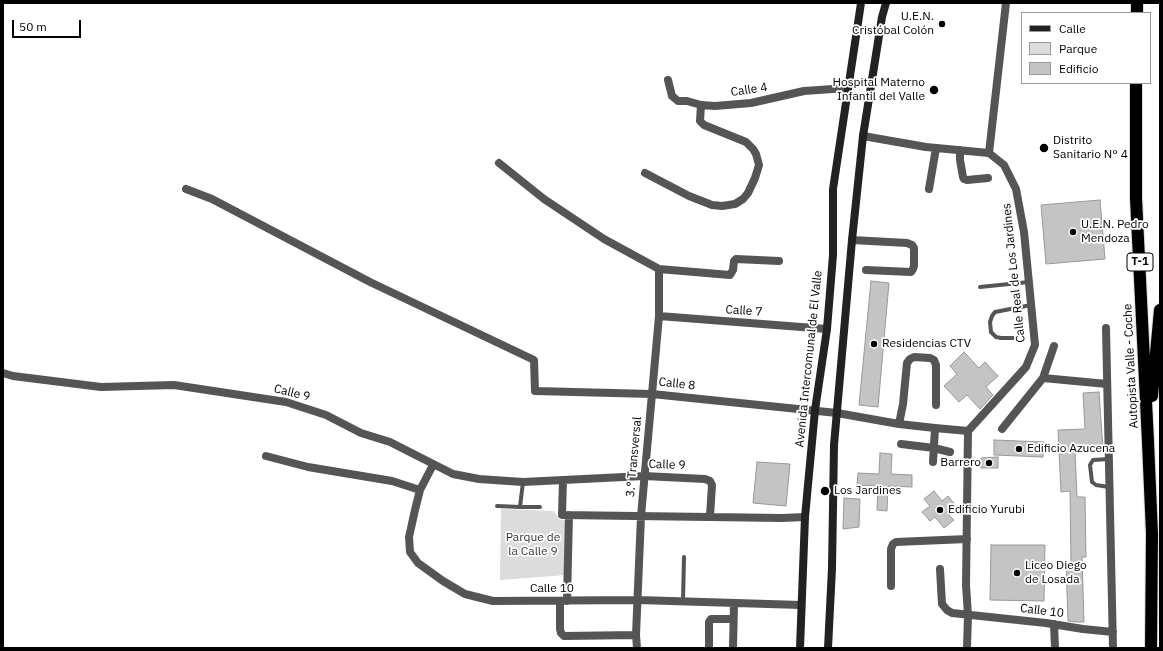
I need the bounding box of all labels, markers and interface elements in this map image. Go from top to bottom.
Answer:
place label: U.E.N. Cristóbal Colón [852,10,934,38]
scale bar [14,12,83,38]
legend [1021,12,1151,84]
text: 50 m [19,19,47,34]
marker: U.E.N. Cristóbal Colón [937,19,947,29]
text: Calle [1059,21,1086,36]
text: Parque [1059,41,1097,56]
text: Edificio [1059,61,1098,76]
place label: Hospital Materno Infantil del Valle [832,76,925,104]
street label: Calle 4 [730,80,768,100]
marker: Hospital Materno Infantil del Valle [928,84,940,96]
place label: Distrito Sanitario N° 4 [1053,134,1128,162]
marker: Distrito Sanitario N° 4 [1038,142,1050,154]
street label: Calle Real de Los Jardines [1000,203,1028,343]
place label: U.E.N. Pedro Mendoza [1081,218,1149,246]
marker: U.E.N. Pedro Mendoza [1068,227,1078,237]
road number: T-1 [1127,253,1153,271]
street label: Avenida Intercomunal de El Valle [793,270,825,448]
street label: Calle 7 [725,303,763,319]
street label: Autopista Valle - Coche [1121,303,1141,429]
place label: Residencias CTV [882,337,971,351]
marker: Residencias CTV [869,339,879,349]
street label: Calle 8 [658,375,696,393]
street label: Calle 9 [272,382,312,404]
street label: 3.° Transversal [623,416,645,498]
place label: Edificio Azucena [1027,442,1115,456]
marker: Edificio Azucena [1014,444,1024,454]
place label: Barrero [940,456,981,470]
street label: Calle 9 [648,457,686,473]
marker: Barrero [984,458,994,468]
place label: Los Jardines [834,484,901,498]
marker: Los Jardines [819,485,831,497]
place label: Edificio Yurubi [948,503,1025,517]
marker: Edificio Yurubi [935,505,945,515]
park label: Parque de la Calle 9 [506,531,560,559]
place label: Liceo Diego de Losada [1025,559,1087,587]
marker: Liceo Diego de Losada [1012,568,1022,578]
street label: Calle 10 [530,582,574,596]
street label: Calle 10 [1019,601,1065,621]

